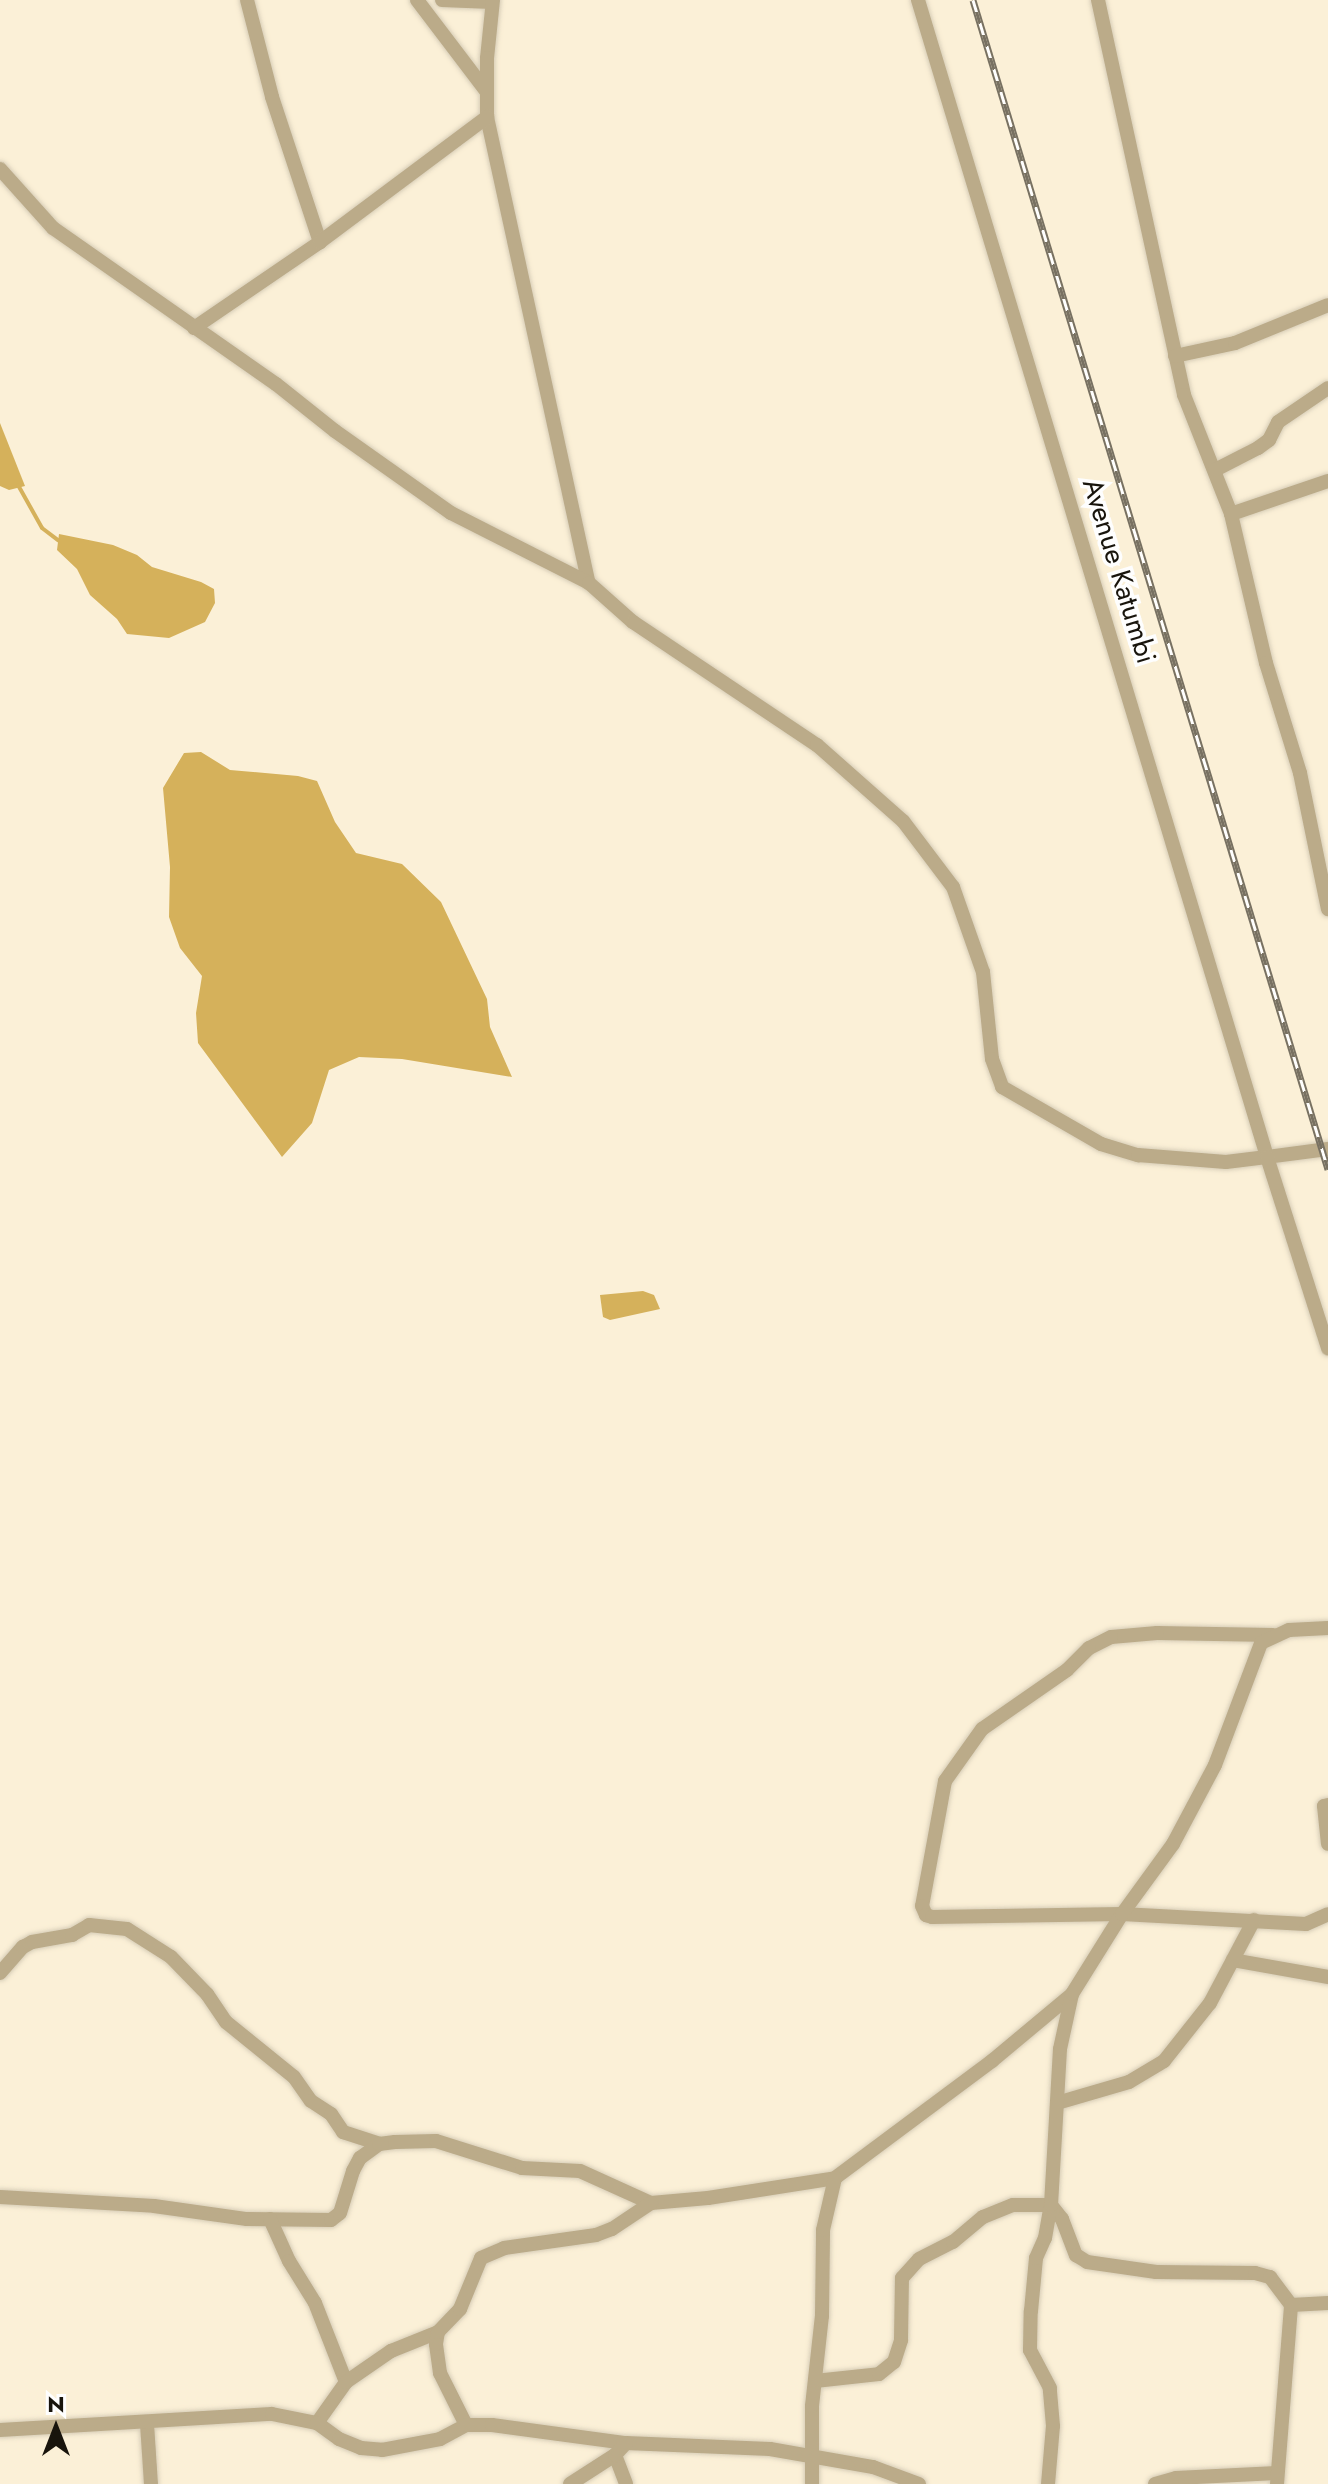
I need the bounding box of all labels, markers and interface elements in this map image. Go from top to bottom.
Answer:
street label: Avenue Katumbi [1075,475,1163,667]
north arrow [16,2388,96,2468]
text: N [47,2388,65,2420]

